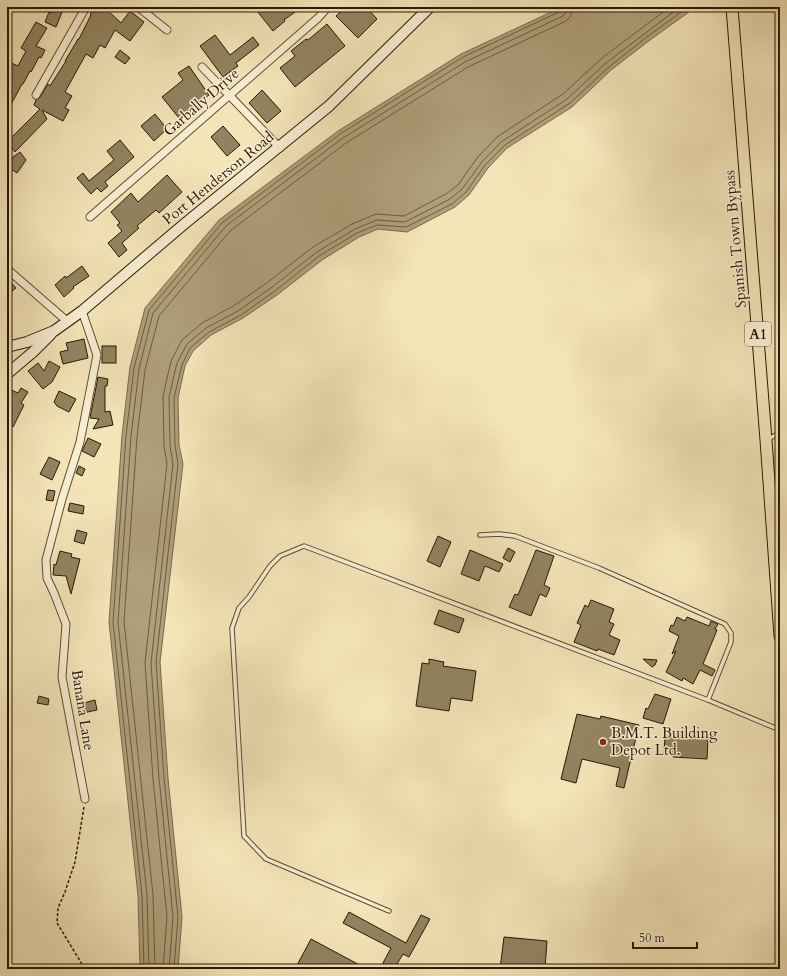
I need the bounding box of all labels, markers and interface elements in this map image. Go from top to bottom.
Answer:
street label: Garbally Drive [159,63,243,140]
street label: Port Henderson Road [158,127,278,229]
street label: Spanish Town Bypass [719,169,751,309]
road number: A1 [745,322,771,346]
street label: Banana Lane [67,668,99,752]
place label: B.M.T. Building Depot Ltd. [611,723,718,760]
marker: B.M.T. Building Depot Ltd. [598,737,608,747]
scale bar [633,924,697,950]
text: 50 m [639,930,666,946]

